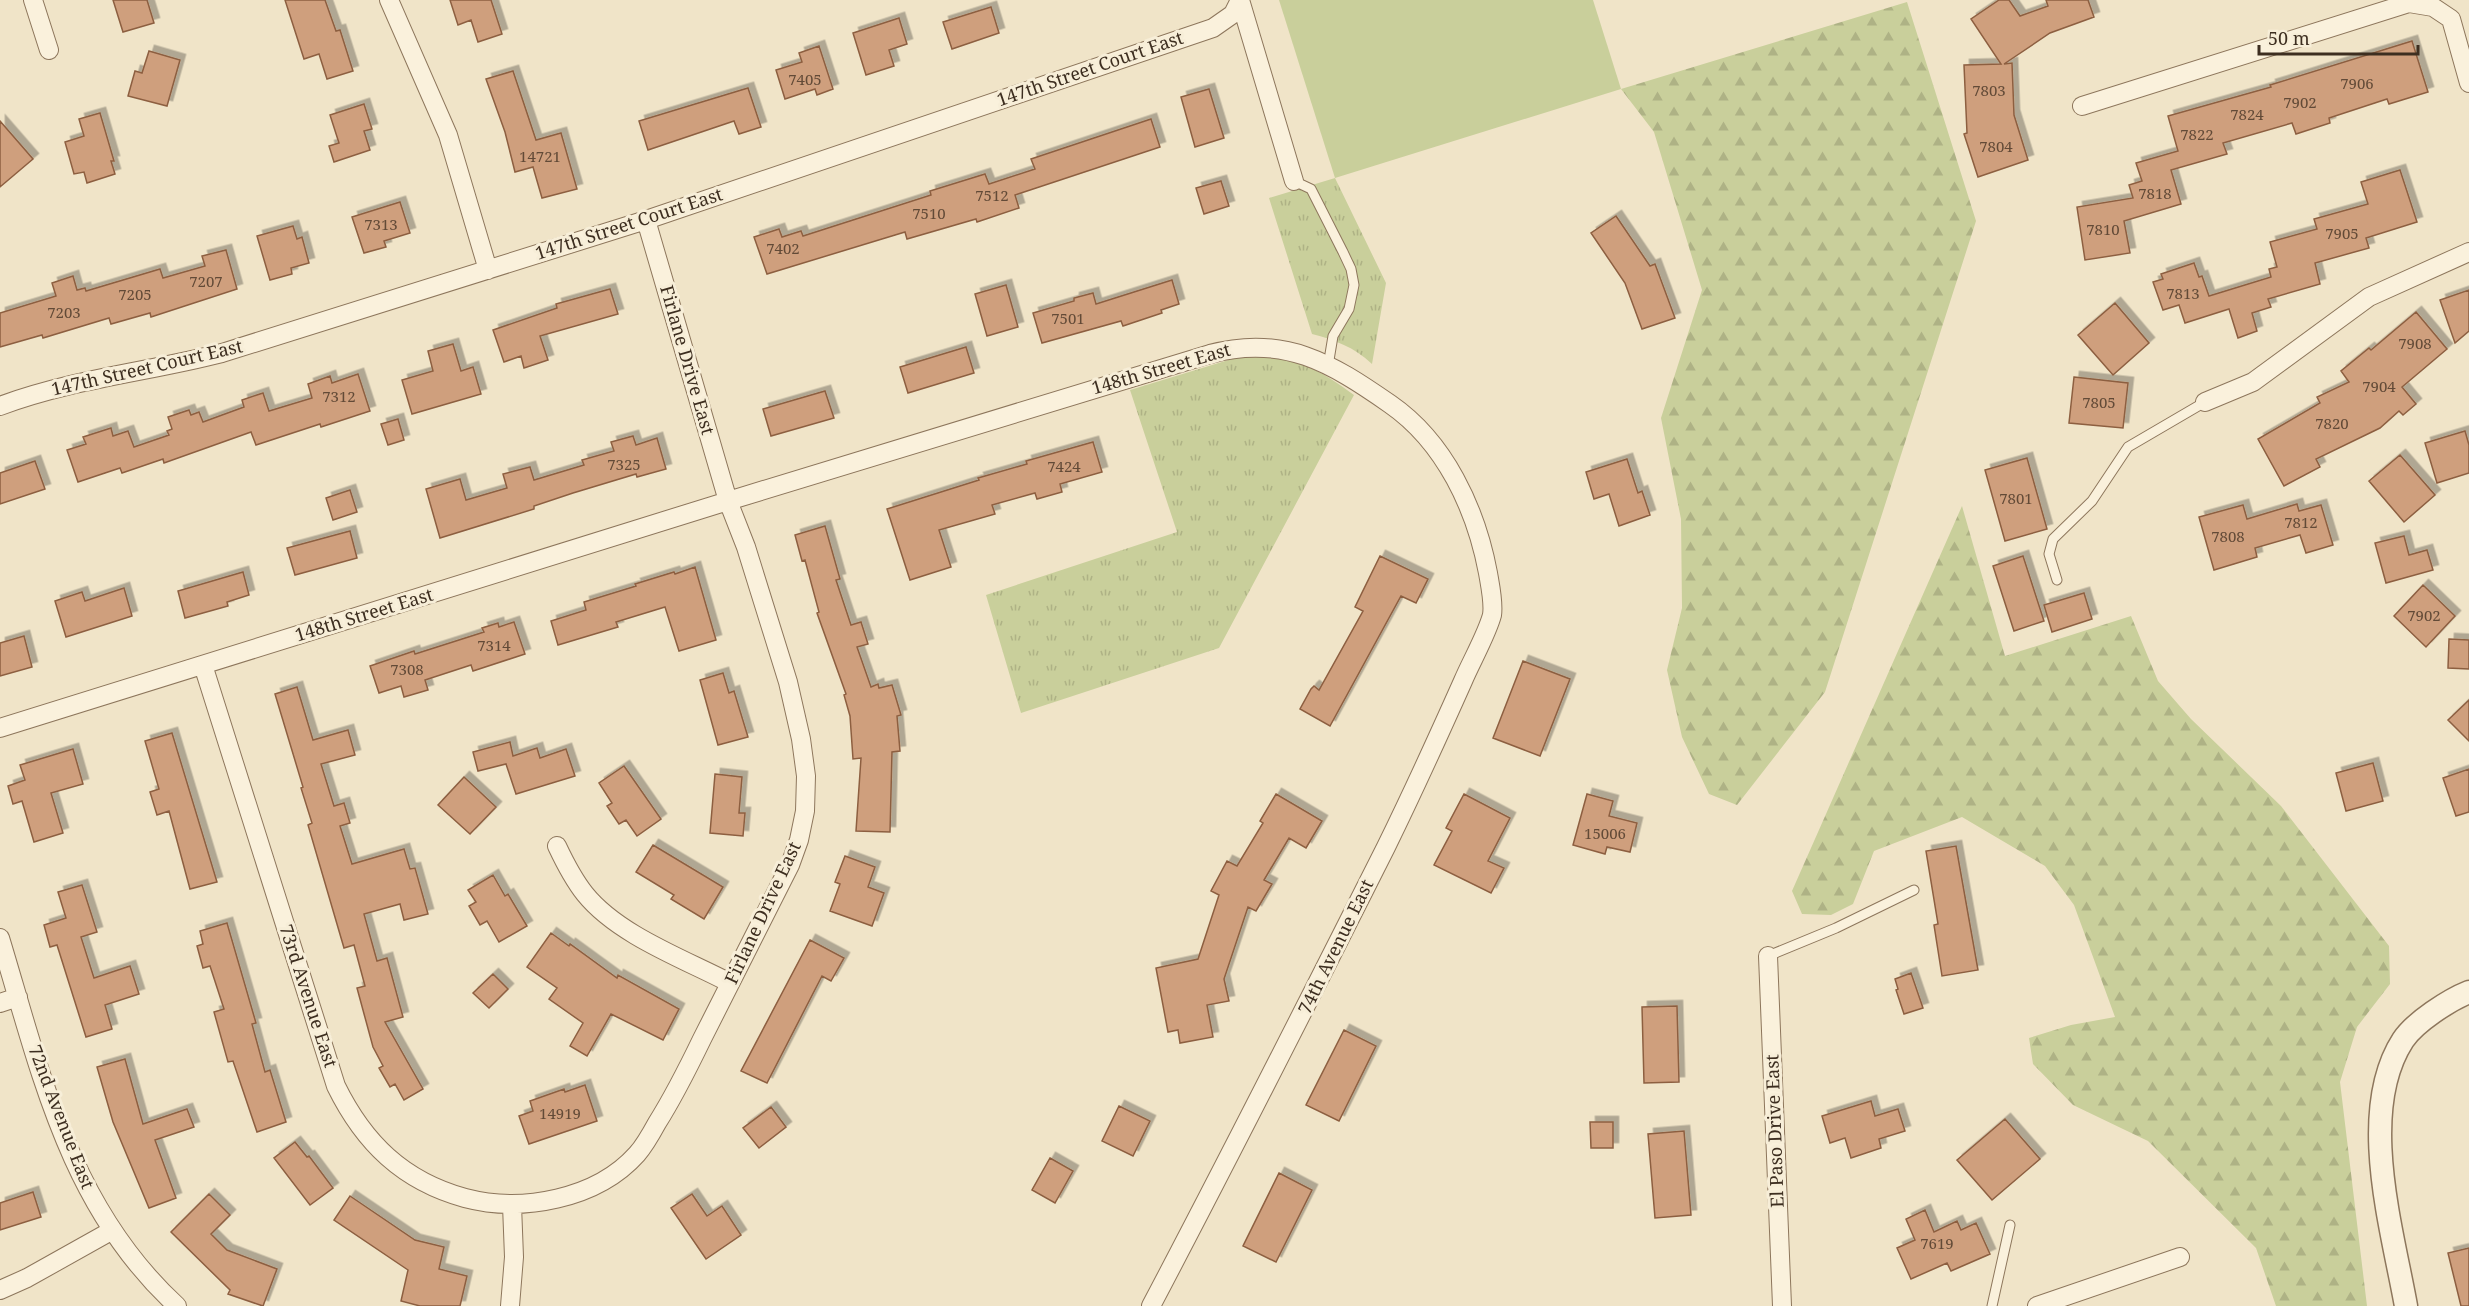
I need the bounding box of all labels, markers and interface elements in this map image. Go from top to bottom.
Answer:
scale bar [2259,18,2418,56]
street label: 147th Street Court East [993,25,1186,111]
text: 50 m [2268,26,2310,50]
house number: 7405 [788,69,822,89]
house number: 7906 [2340,73,2374,93]
house number: 7803 [1972,80,2006,100]
house number: 7902 [2283,92,2317,112]
house number: 7824 [2230,104,2264,124]
house number: 7822 [2180,124,2214,144]
house number: 7804 [1979,136,2013,156]
house number: 14721 [519,146,561,166]
street label: 147th Street Court East [532,181,725,265]
house number: 7818 [2138,183,2172,203]
house number: 7512 [975,185,1009,205]
house number: 7510 [912,203,946,223]
house number: 7313 [364,214,398,234]
house number: 7810 [2086,219,2120,239]
house number: 7905 [2325,223,2359,243]
house number: 7402 [766,238,800,258]
house number: 7207 [189,271,223,291]
street label: Firlane Drive East [655,282,721,437]
house number: 7813 [2166,283,2200,303]
house number: 7205 [118,284,152,304]
house number: 7203 [47,302,81,322]
house number: 7501 [1051,308,1085,328]
street label: 147th Street Court East [49,333,245,401]
house number: 7908 [2398,333,2432,353]
street label: 148th Street East [1089,337,1233,399]
house number: 7904 [2362,376,2396,396]
house number: 7312 [322,386,356,406]
house number: 7805 [2082,392,2116,412]
house number: 7820 [2315,413,2349,433]
house number: 7325 [607,454,641,474]
house number: 7424 [1047,456,1081,476]
house number: 7801 [1999,488,2033,508]
house number: 7812 [2284,512,2318,532]
house number: 7808 [2211,526,2245,546]
street label: 148th Street East [292,582,436,646]
house number: 7902 [2407,605,2441,625]
house number: 7314 [477,635,511,655]
house number: 7308 [390,659,424,679]
house number: 15006 [1584,823,1626,843]
street label: Firlane Drive East [719,838,806,988]
street label: 74th Avenue East [1292,875,1378,1018]
street label: 73rd Avenue East [274,921,343,1070]
street label: 72nd Avenue East [23,1041,100,1192]
street label: El Paso Drive East [1759,1054,1789,1208]
house number: 14919 [539,1103,581,1123]
house number: 7619 [1920,1233,1954,1253]

